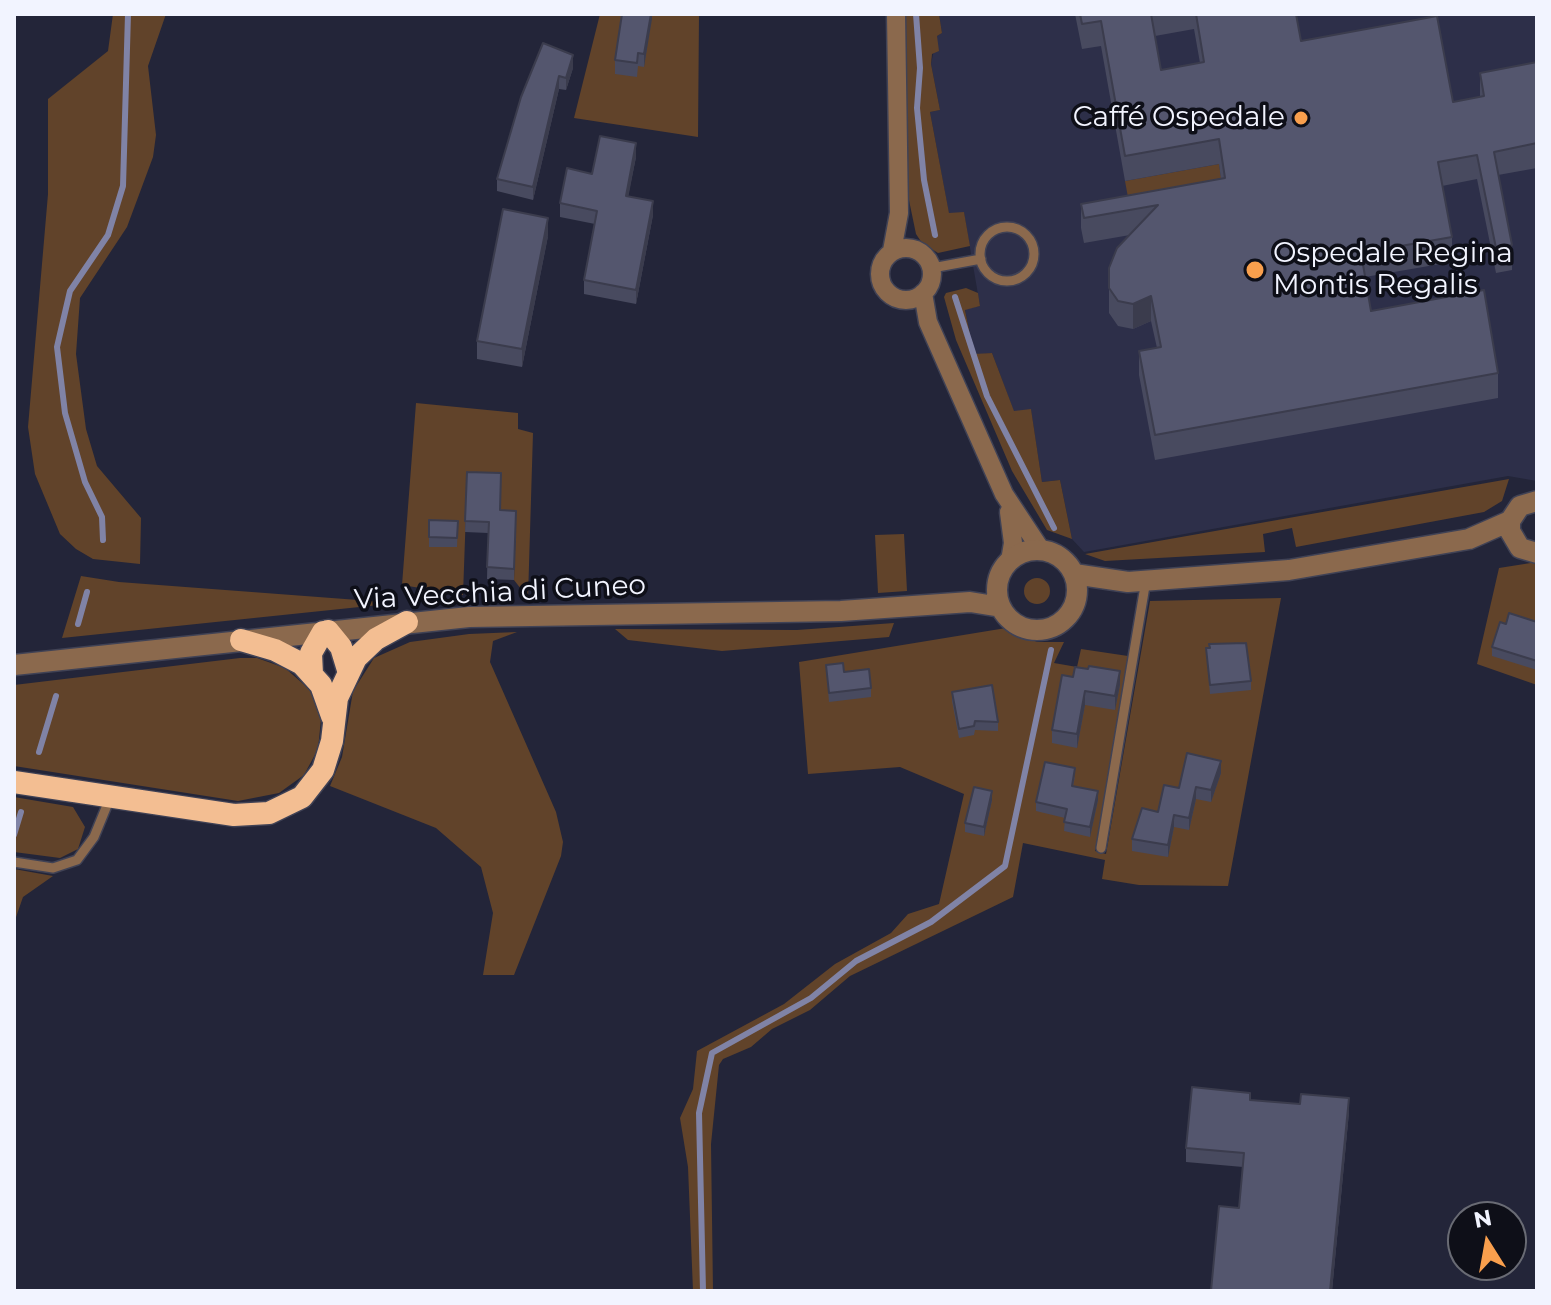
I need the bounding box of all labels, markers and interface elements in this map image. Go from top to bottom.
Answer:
place label: Caffé Ospedale [1073,101,1285,135]
marker: Caffé Ospedale [1292,109,1310,127]
place label: Ospedale Regina Montis Regalis [1273,237,1513,303]
marker: Ospedale Regina Montis Regalis [1244,259,1266,281]
street label: Via Vecchia di Cuneo [353,569,647,617]
north arrow [1447,1201,1527,1281]
text: N [1471,1204,1494,1234]

